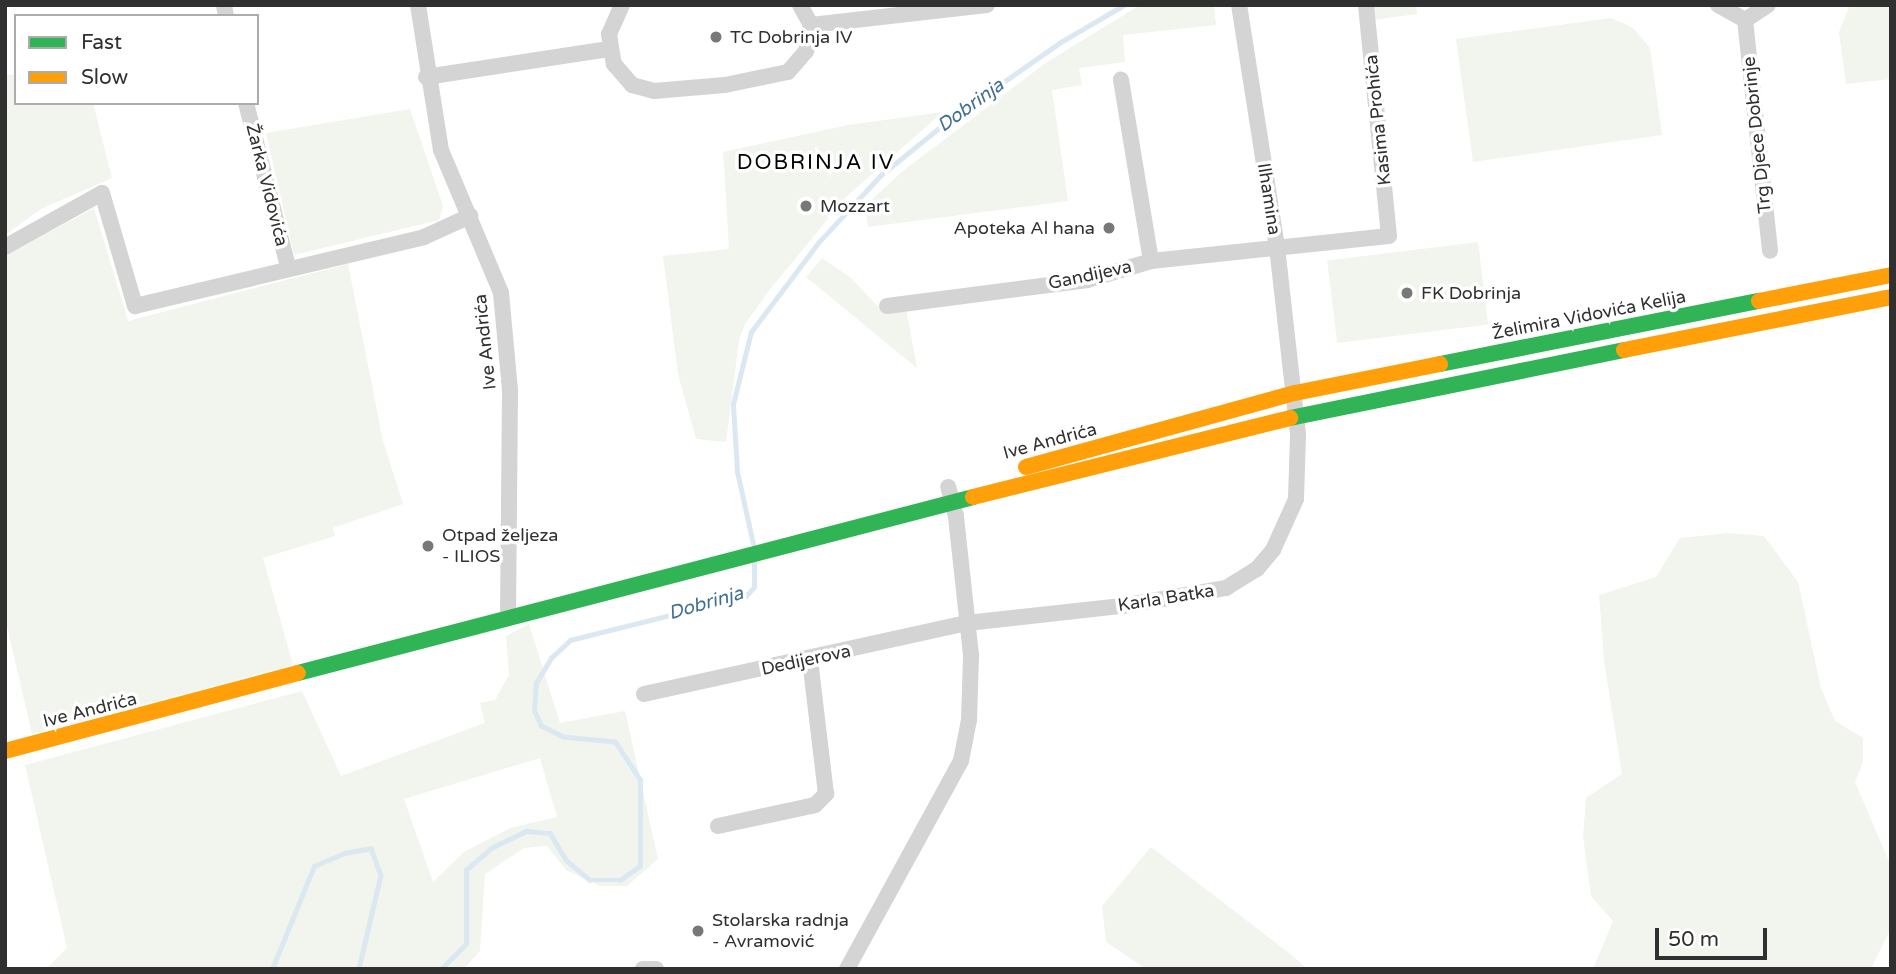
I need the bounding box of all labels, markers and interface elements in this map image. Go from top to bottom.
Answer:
legend [14,14,259,105]
place label: TC Dobrinja IV [730,26,853,48]
marker: TC Dobrinja IV [708,29,724,45]
text: Fast [81,30,122,55]
street label: Kasima Prohića [1360,54,1396,186]
street label: Trg Djece Dobrinje [1738,55,1776,215]
text: Slow [81,65,128,90]
water label: Dobrinja [933,74,1009,138]
street label: Žarka Vidovića [241,121,293,249]
district label: DOBRINJA IV [738,150,894,176]
street label: Ilhamina [1253,161,1285,237]
place label: Mozzart [820,195,890,217]
marker: Mozzart [798,198,814,214]
place label: Apoteka Al hana [953,217,1095,239]
marker: Apoteka Al hana [1101,220,1117,236]
street label: Gandijeva [1046,256,1134,294]
place label: FK Dobrinja [1421,282,1521,304]
marker: FK Dobrinja [1399,285,1415,301]
street label: Želimira Vidovića Kelija [1490,286,1688,344]
street label: Ive Andrića [469,293,501,391]
street label: Ive Andrića [1001,418,1099,464]
place label: Otpad željeza - ILIOS [442,525,558,568]
marker: Otpad željeza - ILIOS [420,538,436,554]
street label: Karla Batka [1116,580,1216,616]
water label: Dobrinja [666,582,746,626]
street label: Dedijerova [759,640,853,680]
street label: Ive Andrića [41,688,139,732]
place label: Stolarska radnja - Avramović [712,910,849,953]
scale bar [1658,914,1770,958]
marker: Stolarska radnja - Avramović [690,923,706,939]
text: 50 m [1668,927,1719,952]

